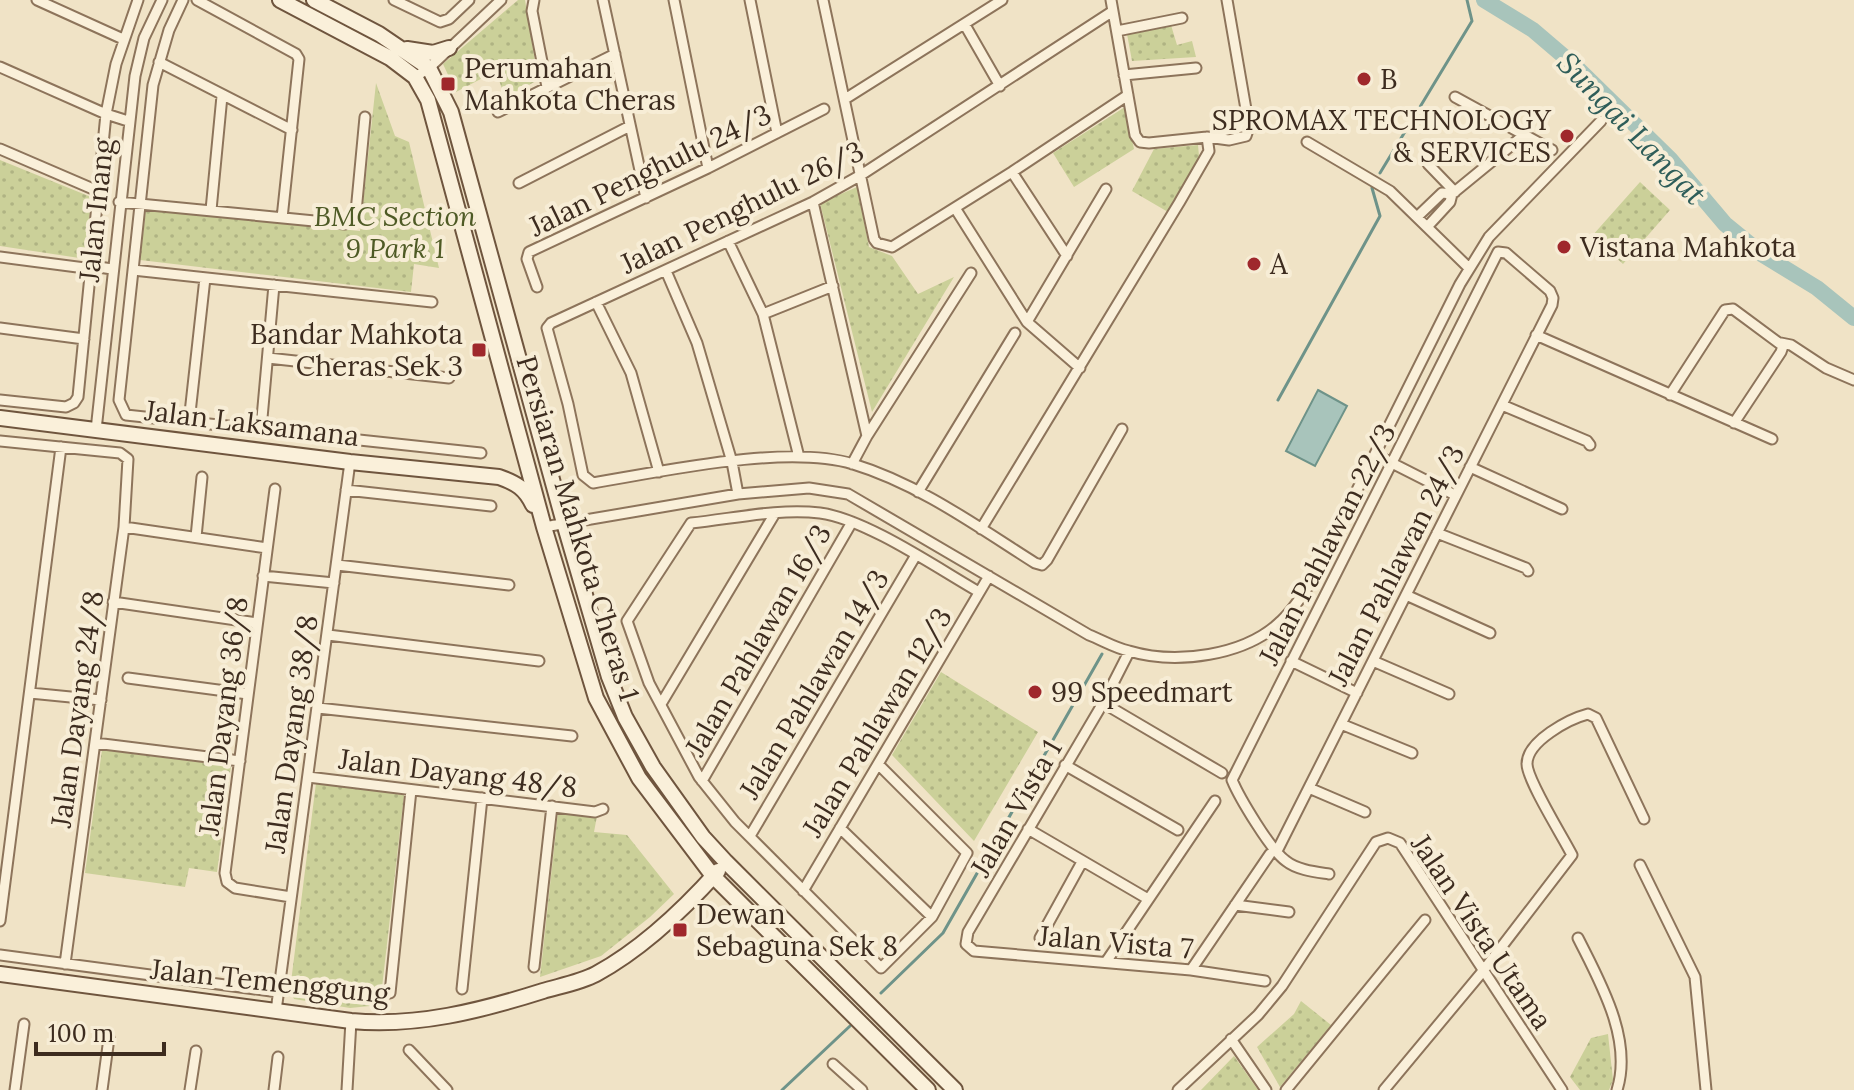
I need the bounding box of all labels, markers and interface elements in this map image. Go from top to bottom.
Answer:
water label: Sungai Langat [1550,44,1714,212]
place label: Perumahan Mahkota Cheras [464,50,676,118]
place label: B [1380,61,1397,97]
marker: B [1355,70,1373,88]
marker: Perumahan Mahkota Cheras [439,75,457,93]
street label: Jalan Penghulu 24/3 [522,96,777,245]
place label: SPROMAX TECHNOLOGY & SERVICES [1212,102,1552,170]
marker: SPROMAX TECHNOLOGY & SERVICES [1558,127,1576,145]
street label: Jalan Penghulu 26/3 [614,132,869,282]
street label: Jalan Inang [70,136,121,284]
park label: BMC Section 9 Park 1 [314,198,476,266]
place label: Vistana Mahkota [1579,229,1796,265]
marker: Vistana Mahkota [1555,238,1573,256]
place label: A [1269,246,1288,282]
marker: A [1245,255,1263,273]
place label: Bandar Mahkota Cheras Sek 3 [250,316,463,384]
marker: Bandar Mahkota Cheras Sek 3 [470,341,488,359]
street label: Persiaran Mahkota Cheras 1 [508,351,648,705]
street label: Jalan Laksamana [142,392,361,454]
street label: Jalan Pahlawan 22/3 [1250,417,1403,671]
street label: Jalan Pahlawan 24/3 [1319,439,1472,692]
street label: Jalan Pahlawan 16/3 [676,518,839,763]
street label: Jalan Pahlawan 14/3 [731,563,897,806]
street label: Jalan Dayang 24/8 [42,588,111,831]
street label: Jalan Dayang 36/8 [190,594,256,839]
street label: Jalan Pahlawan 12/3 [794,601,960,844]
street label: Jalan Dayang 38/8 [256,613,326,856]
place label: 99 Speedmart [1051,674,1233,710]
marker: 99 Speedmart [1026,683,1044,701]
street label: Jalan Vista 1 [962,733,1070,884]
street label: Jalan Dayang 48/8 [336,740,579,805]
street label: Jalan Vista Utama [1403,827,1561,1037]
place label: Dewan Sebaguna Sek 8 [696,896,898,964]
street label: Jalan Vista 7 [1036,917,1195,967]
marker: Dewan Sebaguna Sek 8 [671,921,689,939]
street label: Jalan Temenggung [148,950,392,1011]
scale bar [36,1006,164,1056]
text: 100 m [48,1018,114,1049]

